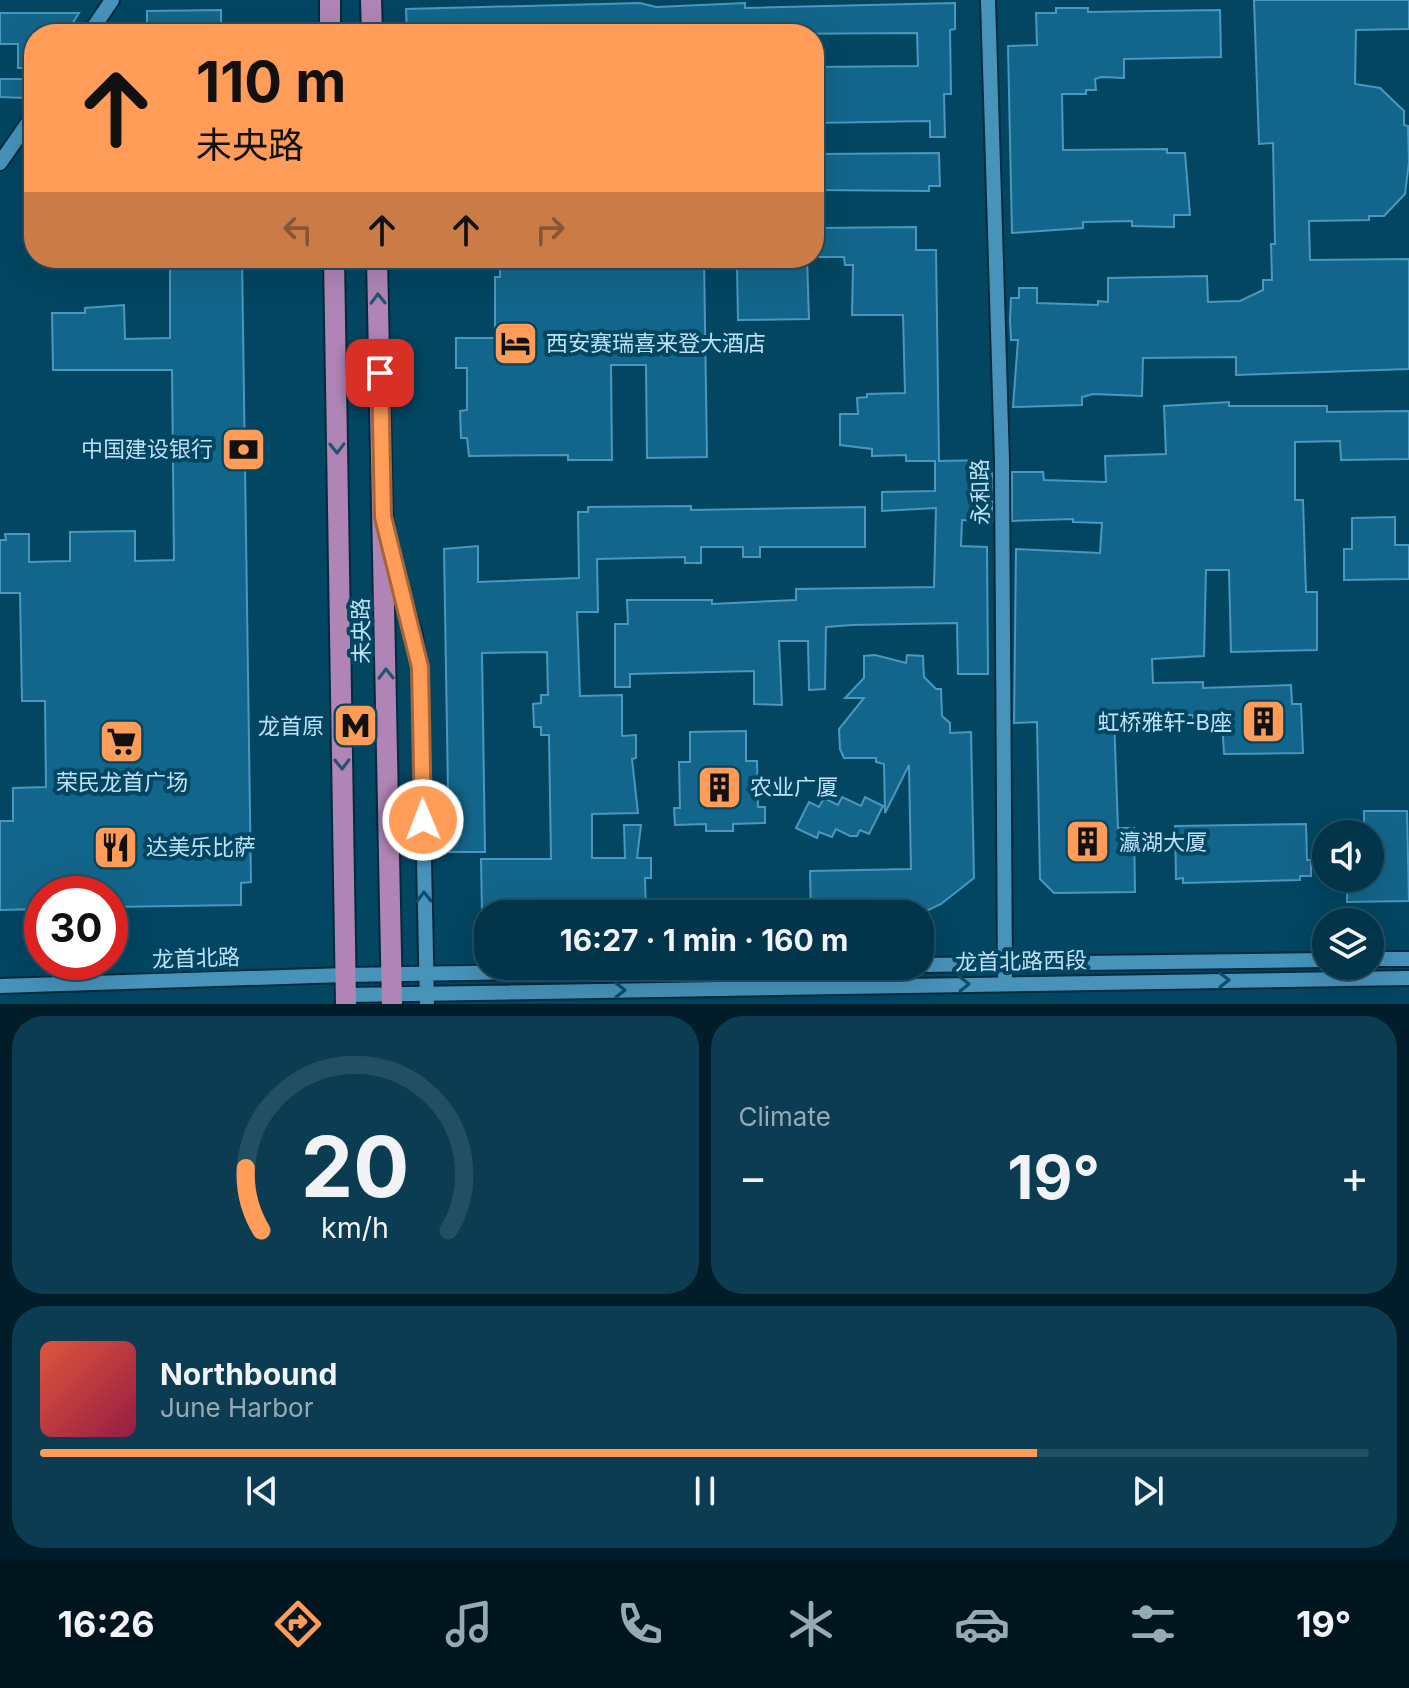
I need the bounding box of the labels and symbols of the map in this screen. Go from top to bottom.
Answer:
one-way arrow [369,292,387,305]
hotel icon: 西安赛瑞喜来登大酒店 [491,319,539,367]
place label: 西安赛瑞喜来登大酒店 [546,330,766,356]
pin [346,339,414,407]
bank icon: 中国建设银行 [220,425,268,473]
place label: 中国建设银行 [81,436,213,462]
one-way arrow [328,442,346,455]
street label: 永和路 [966,459,994,525]
street label: 未央路 [347,598,375,664]
one-way arrow [377,667,395,680]
building icon: 虹桥雅轩-B座 [1239,698,1287,746]
metro station icon: 龙首原 [331,702,379,750]
place label: 虹桥雅轩-B座 [1097,709,1232,735]
place label: 龙首原 [258,713,324,739]
supermarket icon: 荣民龙首广场 [98,717,146,765]
one-way arrow [333,758,351,771]
building icon: 农业广厦 [695,763,743,811]
place label: 荣民龙首广场 [56,769,188,795]
place label: 农业广厦 [750,774,838,800]
position arrow [381,778,465,862]
building icon: 瀛湖大厦 [1064,818,1112,866]
restaurant icon: 达美乐比萨 [91,823,139,871]
place label: 瀛湖大厦 [1119,829,1207,855]
place label: 达美乐比萨 [146,834,256,860]
speed limit sign: 30 [24,876,128,980]
one-way arrow [416,890,433,903]
street label: 龙首北路 [152,943,240,973]
street label: 龙首北路西段 [955,947,1087,975]
one-way arrow [1218,972,1231,989]
one-way arrow [958,976,971,993]
one-way arrow [614,981,627,998]

